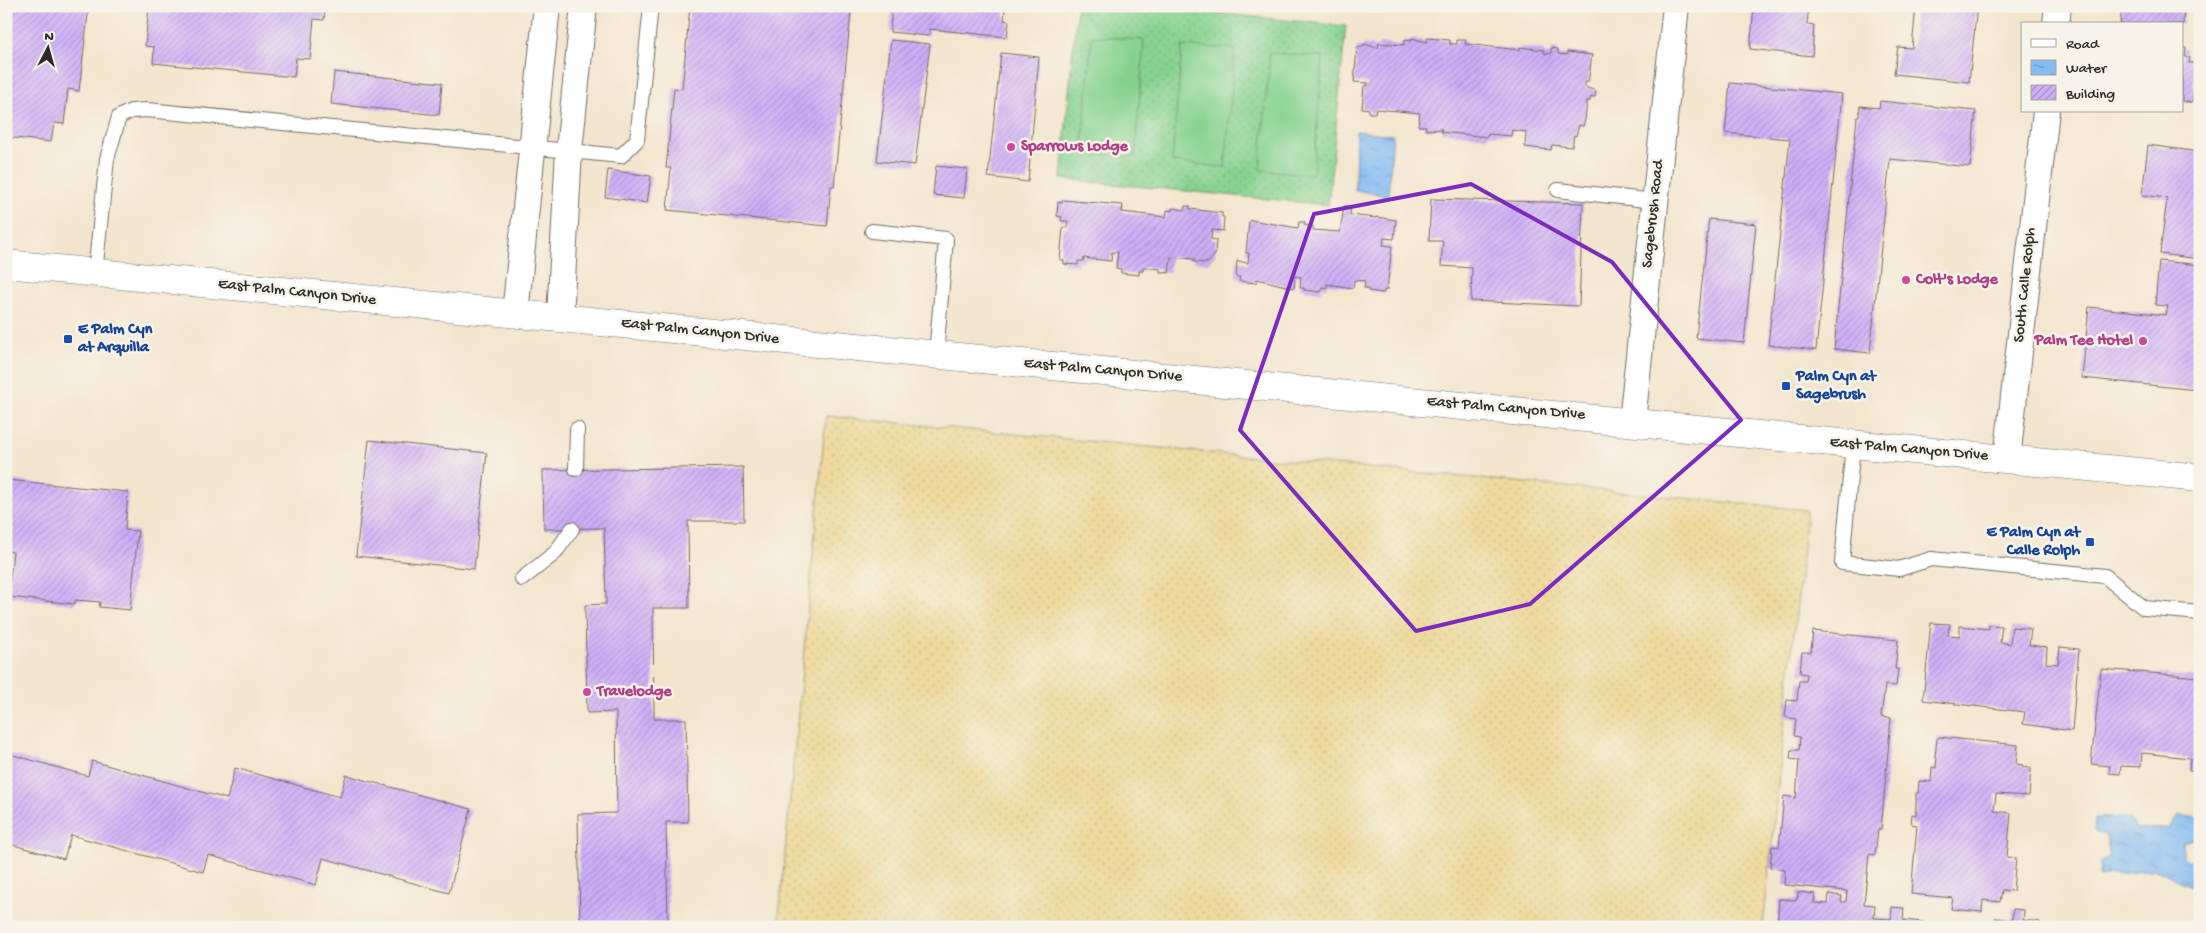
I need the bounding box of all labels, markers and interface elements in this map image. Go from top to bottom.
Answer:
north arrow [22,22,72,72]
legend [2021,22,2184,112]
text: N [44,29,55,46]
text: Road [2066,36,2100,54]
text: Water [2066,60,2108,78]
text: Building [2065,86,2115,104]
place label: Sparrows Lodge [1021,138,1129,157]
marker: Sparrows Lodge [1005,141,1017,153]
street label: Sagebrush Road [1639,157,1669,269]
street label: South Calle Rolph [2011,226,2042,343]
place label: Colt's Lodge [1915,271,1998,290]
marker: Colt's Lodge [1900,274,1912,286]
street label: East Palm Canyon Drive [217,275,378,311]
street label: East Palm Canyon Drive [620,314,781,350]
place label: E Palm Cyn at Arquilla [77,321,153,358]
place label: Palm Tee Hotel [2033,332,2133,351]
marker: E Palm Cyn at Arquilla [62,333,74,345]
marker: Palm Tee Hotel [2137,335,2149,347]
street label: East Palm Canyon Drive [1023,355,1184,387]
place label: Palm Cyn at Sagebrush [1795,368,1877,405]
marker: Palm Cyn at Sagebrush [1780,380,1792,392]
street label: East Palm Canyon Drive [1426,393,1587,425]
street label: East Palm Canyon Drive [1829,434,1990,466]
place label: E Palm Cyn at Calle Rolph [1987,524,2081,561]
marker: E Palm Cyn at Calle Rolph [2084,536,2096,548]
place label: Travelodge [595,683,672,702]
marker: Travelodge [581,686,593,698]

